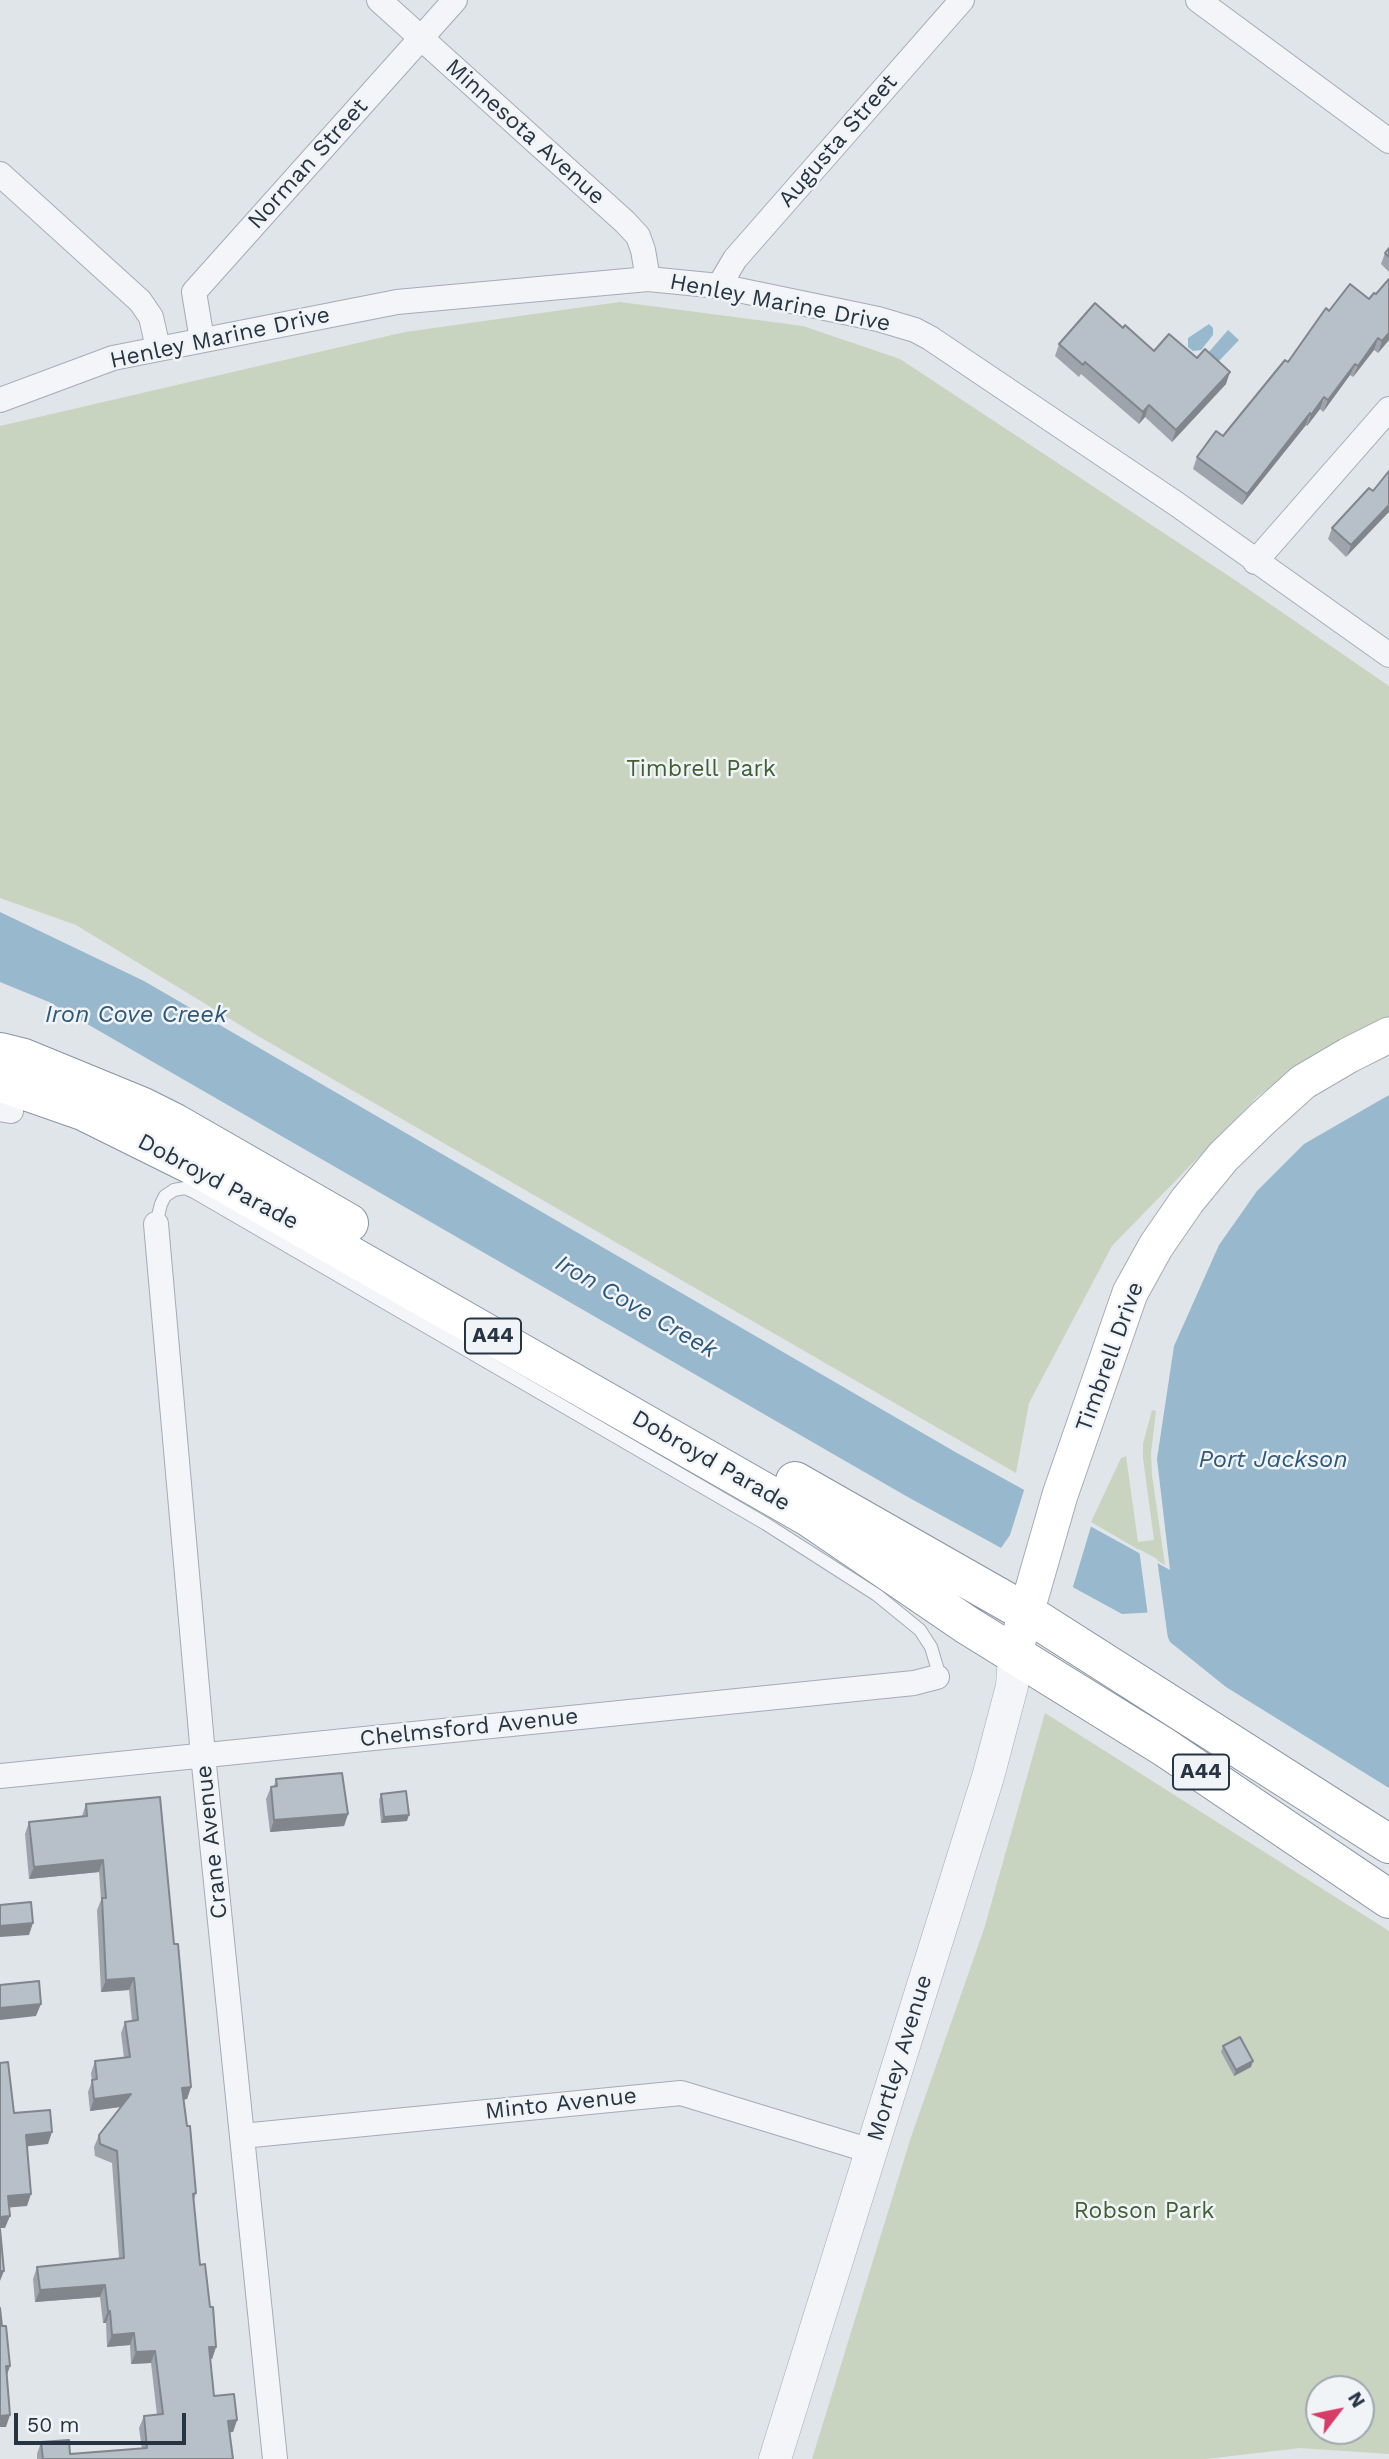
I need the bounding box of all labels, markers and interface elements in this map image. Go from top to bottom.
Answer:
street label: Minnesota Avenue [440,53,610,211]
street label: Augusta Street [773,69,903,213]
street label: Norman Street [242,93,374,235]
street label: Henley Marine Drive [667,268,893,338]
street label: Henley Marine Drive [107,301,333,375]
park label: Timbrell Park [626,755,776,783]
water label: Iron Cove Creek [45,1001,227,1029]
street label: Dobroyd Parade [133,1128,303,1236]
water label: Iron Cove Creek [550,1249,722,1365]
street label: Timbrell Drive [1070,1278,1150,1436]
road number: A44 [465,1318,521,1354]
street label: Dobroyd Parade [627,1404,795,1518]
water label: Port Jackson [1198,1446,1348,1474]
street label: Chelmsford Avenue [358,1703,580,1753]
road number: A44 [1173,1754,1229,1790]
street label: Crane Avenue [190,1764,234,1920]
street label: Mortley Avenue [862,1972,938,2144]
street label: Minto Avenue [484,2082,638,2126]
park label: Robson Park [1074,2197,1214,2225]
north arrow [1305,2375,1375,2445]
text: N [1343,2388,1370,2412]
scale bar [18,2400,189,2444]
text: 50 m [27,2412,79,2437]

